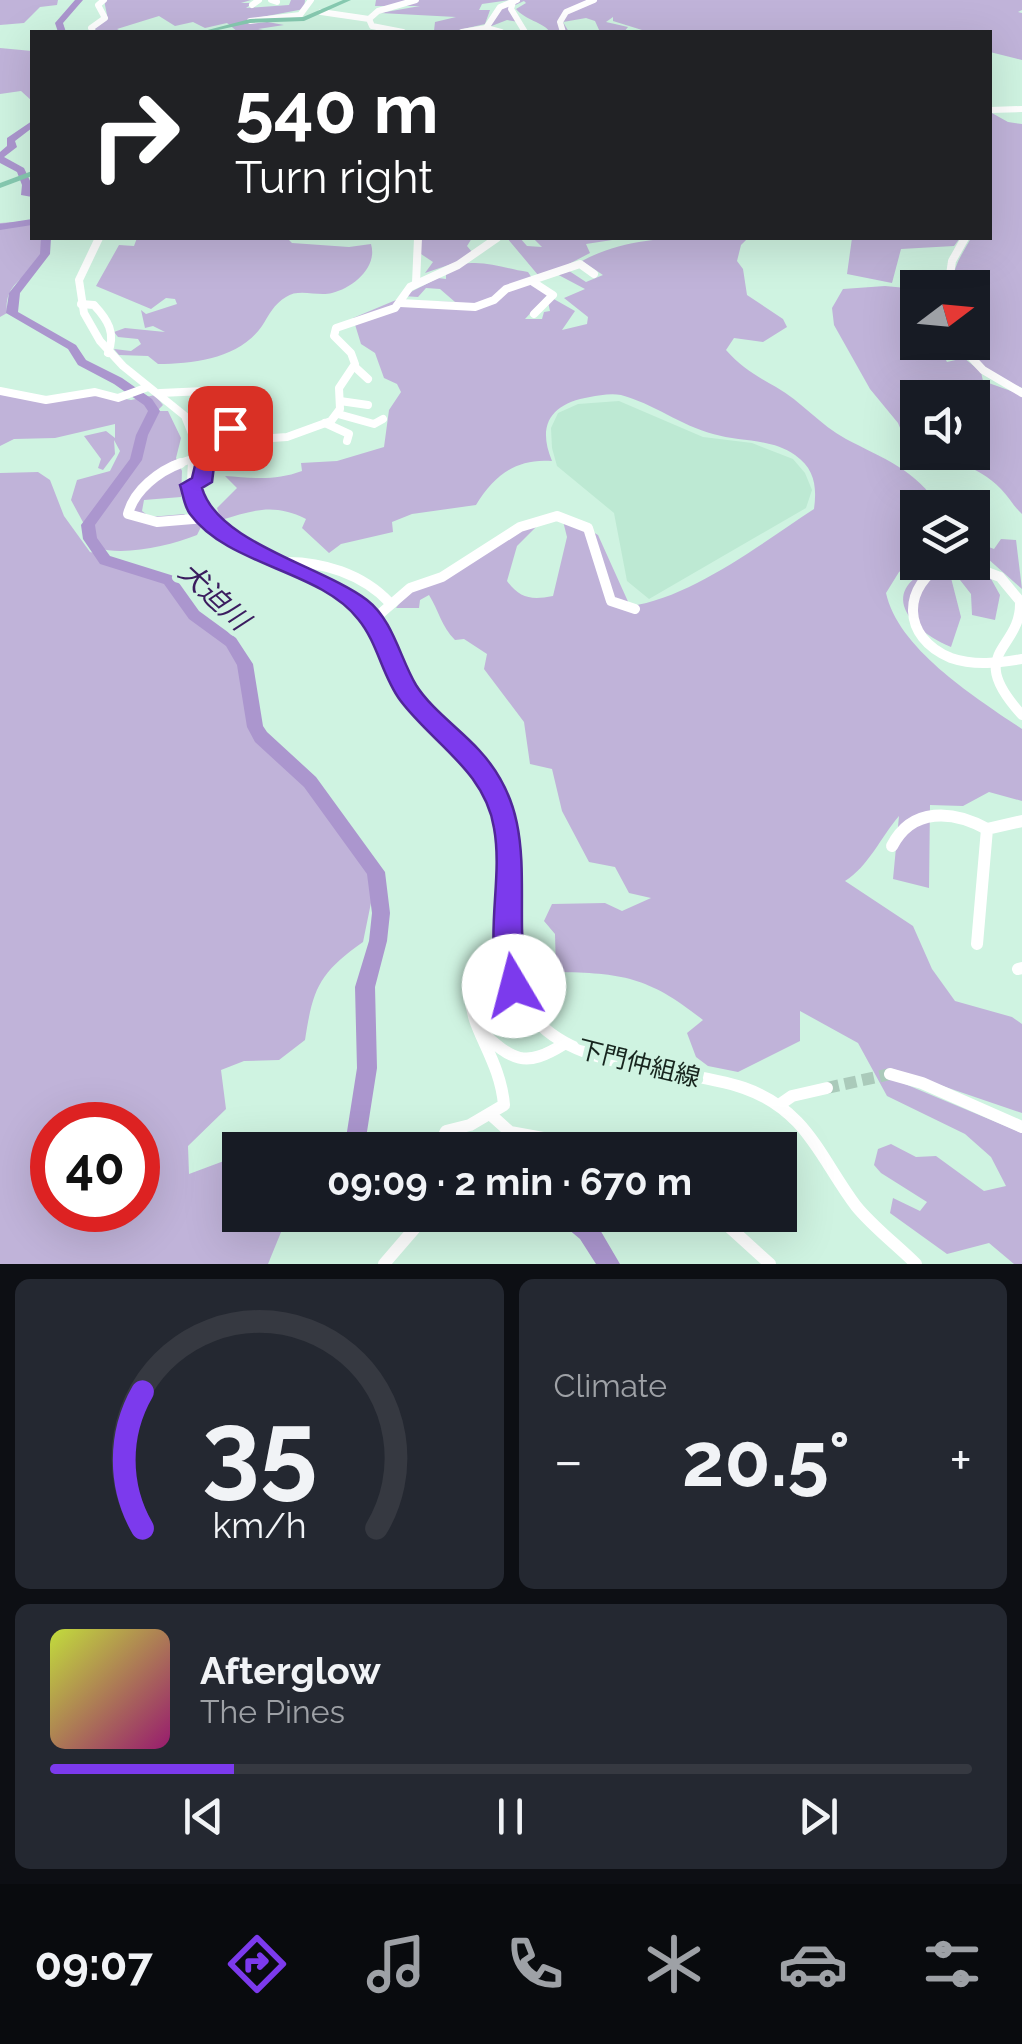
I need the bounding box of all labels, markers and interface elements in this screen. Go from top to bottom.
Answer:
text: 540 m [235,67,439,149]
icon: right [70,70,200,200]
text: Turn right [235,151,433,204]
north arrow [900,270,990,360]
map controls [900,270,990,580]
button: sound [900,380,990,470]
pin [188,386,273,471]
icon: arrive [203,401,258,456]
button: layers [900,490,990,580]
water label: 犬迫川 [172,555,258,639]
position arrow [462,934,566,1038]
street label: 下門仲組線 [575,1033,703,1093]
speed limit sign: 40 [30,1102,160,1232]
text: 09:09 · 2 min · 670 m [327,1159,692,1204]
text: Climate [554,1367,667,1404]
text: 35 [201,1388,317,1510]
text: 20.5° [682,1415,850,1504]
text: − [554,1428,583,1493]
text: + [949,1428,972,1493]
text: km/h [212,1504,306,1546]
text: Afterglow [200,1648,381,1693]
text: The Pines [200,1693,345,1730]
icon: previous [176,1789,231,1844]
icon: pause [483,1789,538,1844]
icon: next [791,1789,846,1844]
icon: directions [222,1929,292,1999]
icon: music [361,1929,431,1999]
icon: phone [500,1929,570,1999]
icon: climate [639,1929,709,1999]
icon: car [778,1929,848,1999]
icon: filters [917,1929,987,1999]
text: 09:07 [35,1938,153,1991]

